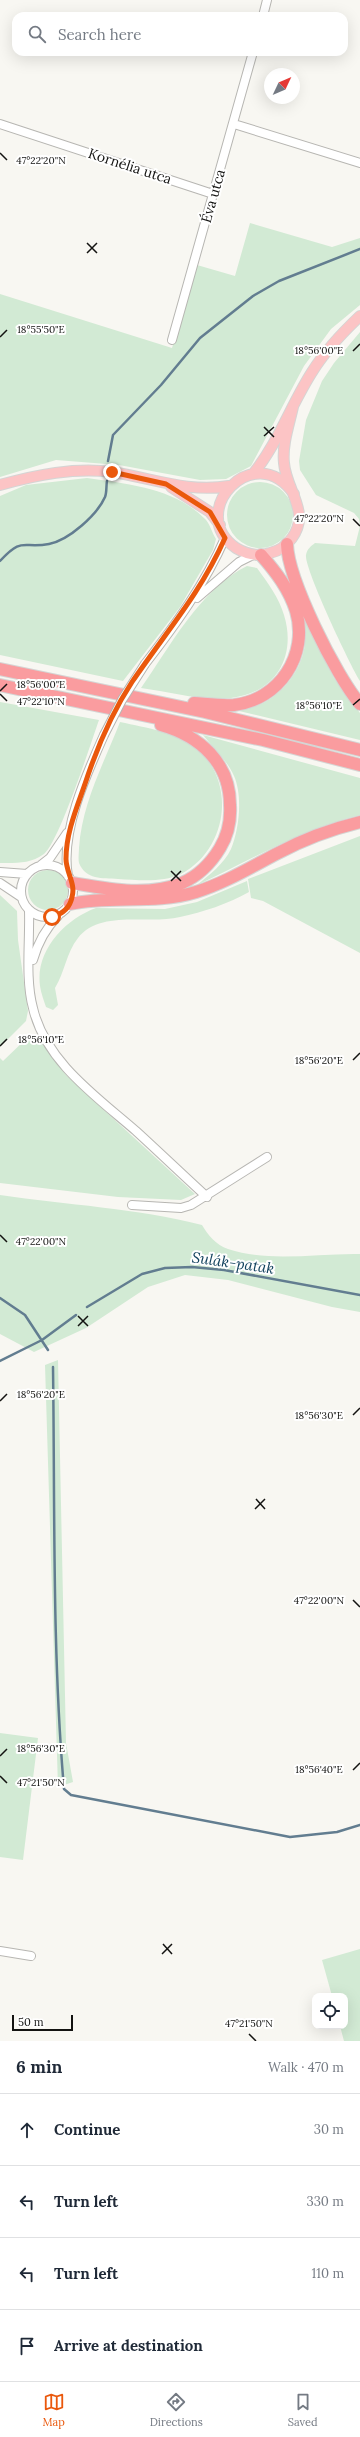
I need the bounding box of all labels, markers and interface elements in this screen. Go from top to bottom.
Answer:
search box [12,12,348,56]
icon: search [26,23,48,45]
text: Search here [58,25,141,44]
north arrow [264,68,300,104]
street label: Kornélia utca [86,144,174,188]
text: 47°22'20"N [16,154,66,167]
street label: Éva utca [197,167,229,225]
text: 18°55'50"E [17,323,65,336]
text: 18°56'00"E [295,344,343,357]
route end [103,463,121,481]
text: 47°22'20"N [294,512,344,525]
text: 18°56'00"E [17,678,65,691]
text: 47°22'10"N [17,695,65,708]
text: 18°56'10"E [296,699,342,712]
route start [43,908,61,926]
text: 18°56'10"E [18,1033,64,1046]
text: 18°56'20"E [295,1054,343,1067]
text: 47°22'00"N [16,1235,67,1248]
water label: Sulák-patak [191,1247,276,1278]
text: 18°56'20"E [17,1388,65,1401]
text: 18°56'30"E [295,1409,343,1422]
text: 47°22'00"N [294,1594,345,1607]
text: 18°56'30"E [17,1742,65,1755]
text: 18°56'40"E [295,1763,343,1776]
text: 47°21'50"N [17,1776,65,1789]
map controls [312,1993,348,2029]
button: locate [312,1993,348,2029]
scale bar [12,2013,73,2032]
text: 50 m [18,2015,44,2029]
text: 47°21'50"N [225,2017,273,2030]
text: 6 min [16,2056,62,2078]
text: Walk · 470 m [268,2059,344,2076]
icon: ahead [16,2119,38,2141]
text: Continue [54,2120,120,2139]
text: 30 m [314,2121,344,2138]
icon: left [16,2191,38,2213]
text: Turn left [54,2192,118,2211]
text: 330 m [306,2193,344,2210]
icon: left [16,2263,38,2285]
text: Turn left [54,2264,118,2283]
text: 110 m [311,2265,344,2282]
icon: arrive [16,2335,38,2357]
text: Arrive at destination [54,2336,203,2355]
tab: Map [42,2391,65,2429]
tab: Directions [150,2391,203,2429]
tab: Saved [288,2391,318,2429]

